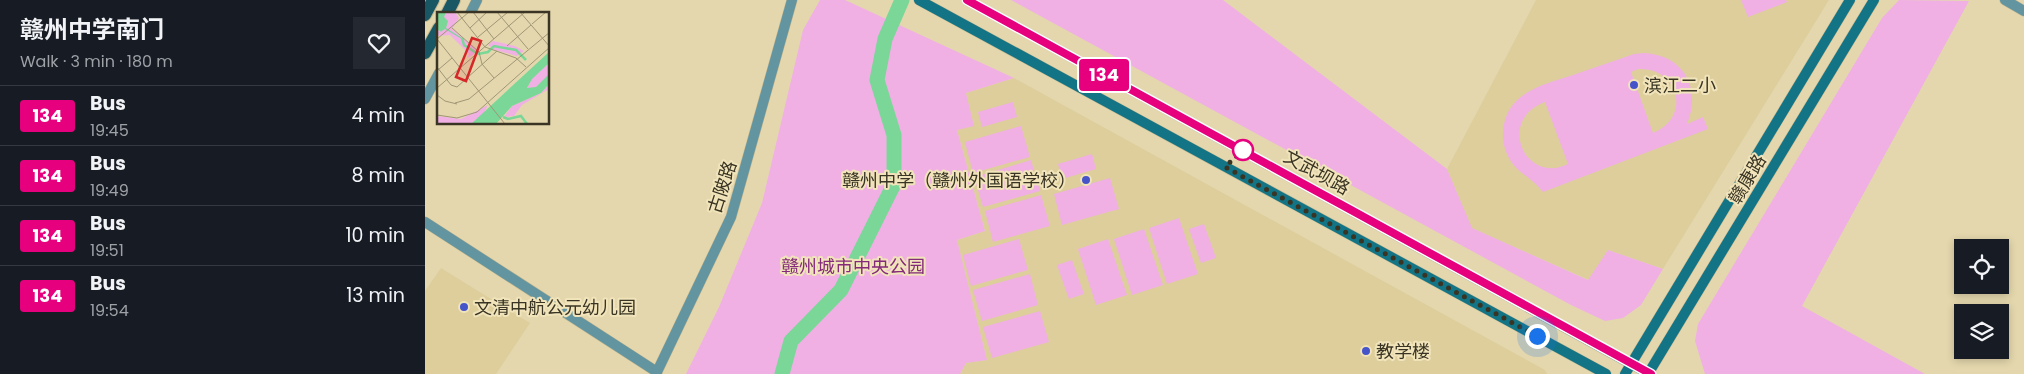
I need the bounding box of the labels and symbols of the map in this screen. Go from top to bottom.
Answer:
inset map [437,12,550,125]
line badge: 134 [1075,59,1133,91]
place label: 滨江二小 [1644,73,1716,98]
marker: 滨江二小 [1628,79,1640,91]
unlabelled marker [1232,139,1254,161]
street label: 文武坝路 [1279,144,1355,200]
street label: 赣康路 [1722,149,1772,209]
street label: 古陂路 [702,157,742,217]
place label: 赣州中学（赣州外国语学校） [842,168,1076,193]
marker: 赣州中学（赣州外国语学校） [1080,174,1092,186]
park label: 赣州城市中央公园 [781,254,925,279]
place label: 文清中航公元幼儿园 [474,295,636,320]
marker: 文清中航公元幼儿园 [458,301,470,313]
your location [1525,324,1550,349]
place label: 教学楼 [1376,339,1430,364]
marker: 教学楼 [1360,345,1372,357]

